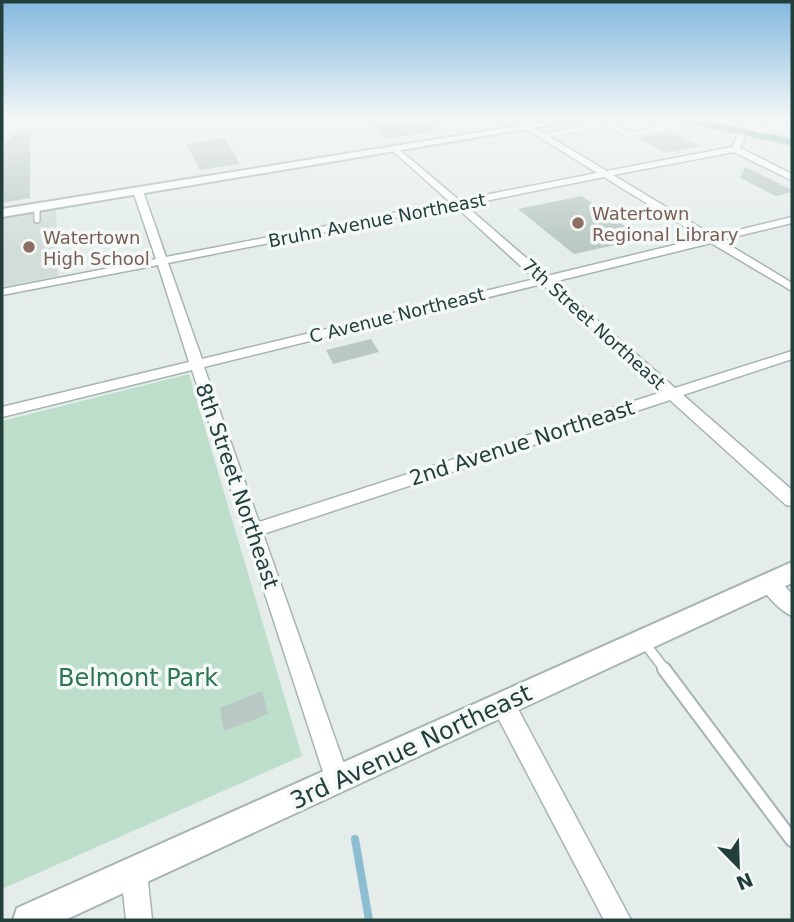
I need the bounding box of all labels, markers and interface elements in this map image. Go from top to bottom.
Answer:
street label: Bruhn Avenue Northeast [266,189,488,251]
place label: Watertown Regional Library [592,203,739,245]
marker: Watertown Regional Library [570,215,586,231]
place label: Watertown High School [43,227,150,269]
marker: Watertown High School [21,239,37,255]
street label: 7th Street Northeast [518,254,670,394]
street label: C Avenue Northeast [307,283,487,347]
street label: 8th Street Northeast [191,380,283,592]
street label: 2nd Avenue Northeast [407,395,637,491]
park label: Belmont Park [58,664,218,692]
street label: 3rd Avenue Northeast [286,679,536,815]
north arrow [703,831,773,901]
text: N [733,868,756,895]

